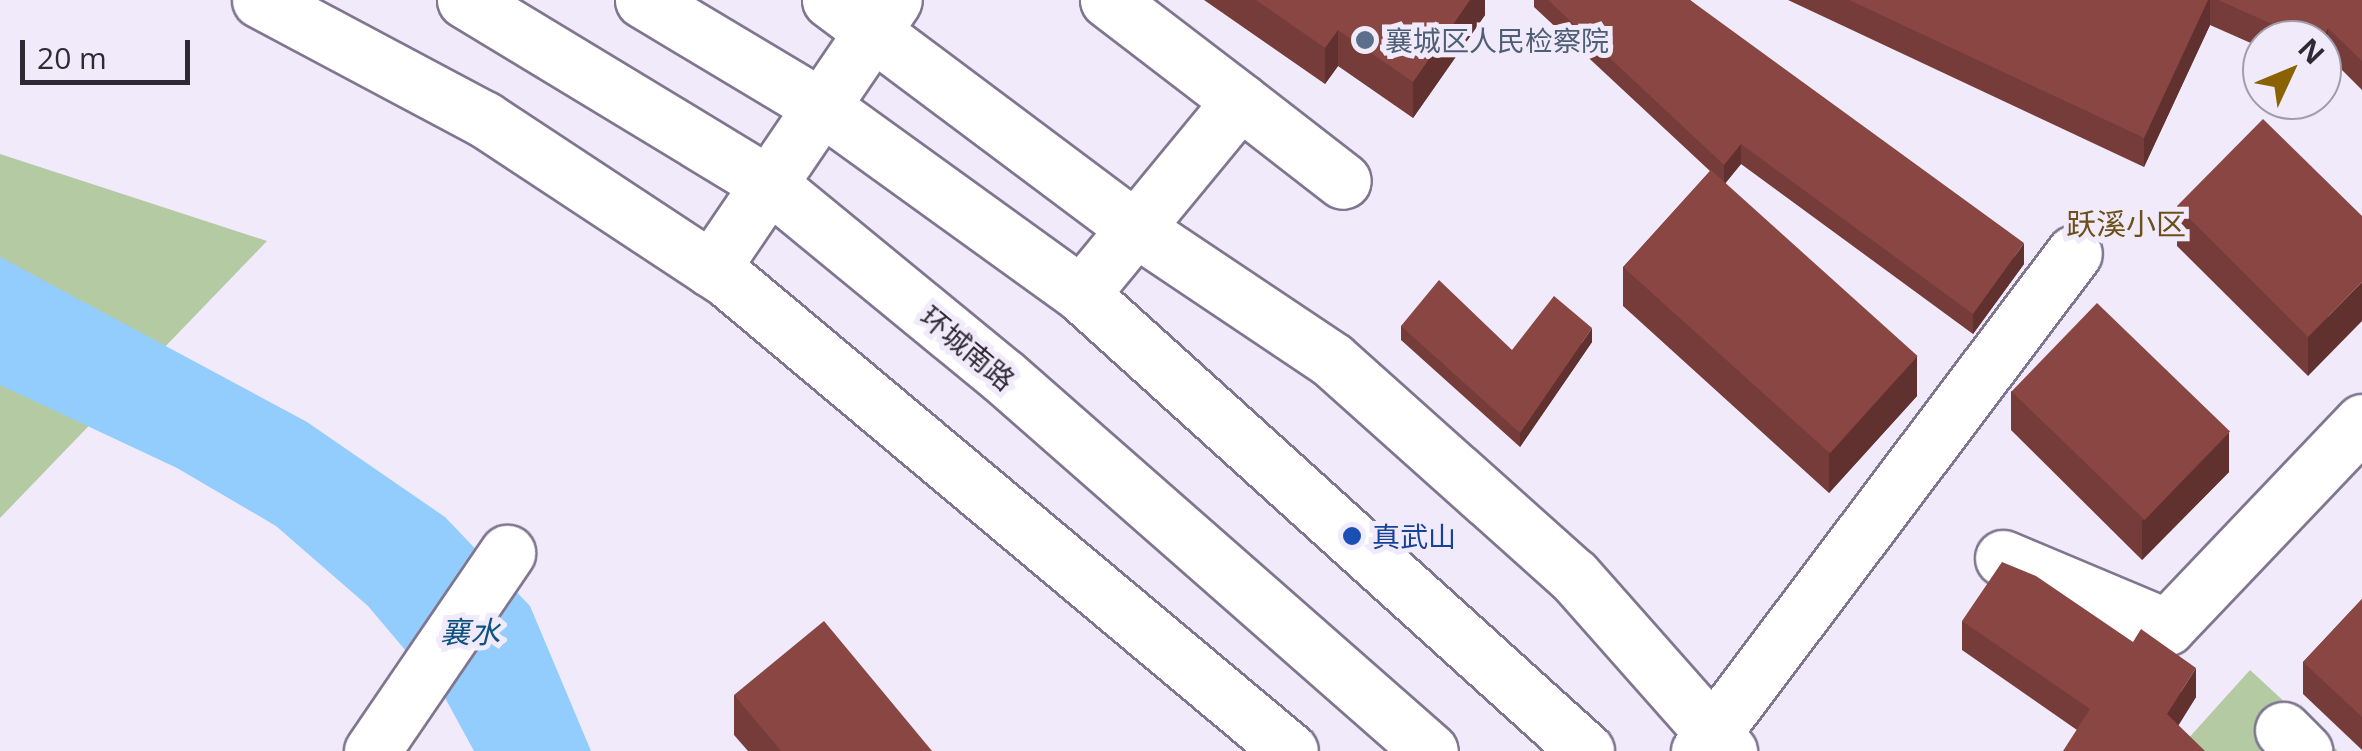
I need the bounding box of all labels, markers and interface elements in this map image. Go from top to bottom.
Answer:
scale bar [25,20,195,82]
north arrow [2242,20,2342,120]
place label: 襄城区人民检察院 [1385,23,1609,57]
marker: 襄城区人民检察院 [1354,29,1376,51]
text: N [2291,29,2334,72]
text: 20 m [37,37,107,78]
district label: 跃溪小区 [2066,206,2186,242]
street label: 环城南路 [914,299,1022,397]
place label: 真武山 [1372,519,1456,553]
marker: 真武山 [1341,525,1363,547]
water label: 襄水 [440,614,500,650]

